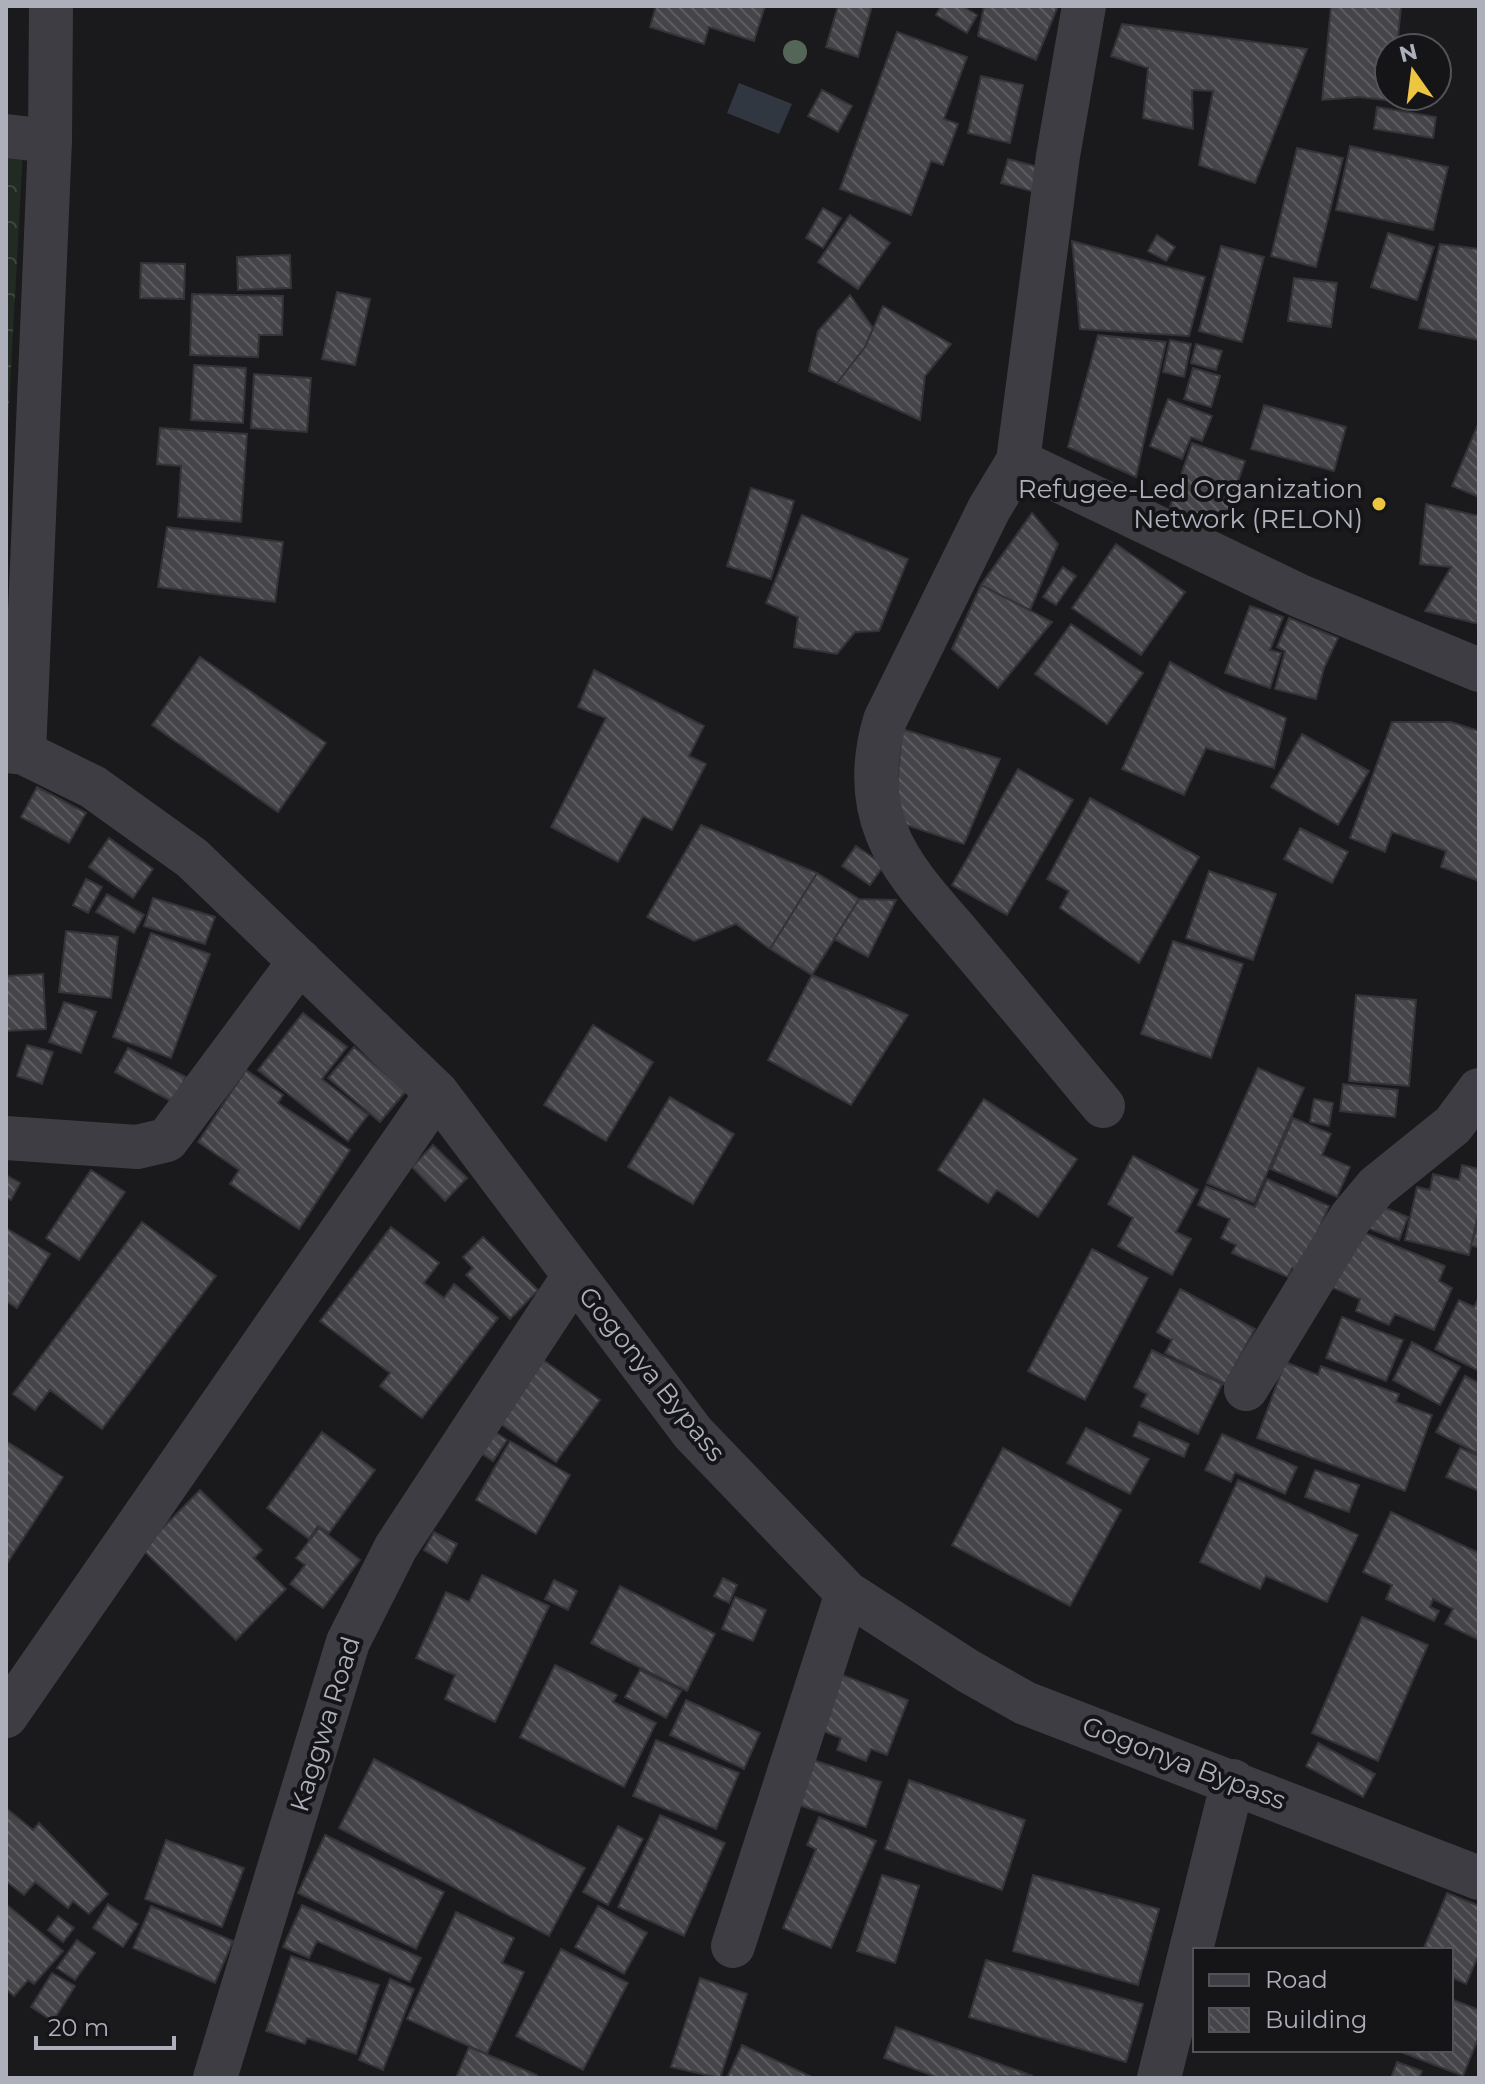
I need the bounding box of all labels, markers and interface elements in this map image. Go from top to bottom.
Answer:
north arrow [1373,32,1453,112]
text: N [1396,38,1420,68]
place label: Refugee-Led Organization Network (RELON) [1018,473,1363,535]
marker: Refugee-Led Organization Network (RELON) [1370,495,1388,513]
street label: Gogonya Bypass [572,1280,732,1468]
street label: Kaggwa Road [283,1633,367,1815]
street label: Gogonya Bypass [1078,1709,1290,1817]
legend [1193,1948,1453,2052]
text: Road [1265,1965,1328,1994]
scale bar [36,2000,174,2050]
text: Building [1265,2005,1368,2034]
text: 20 m [48,2013,109,2042]

